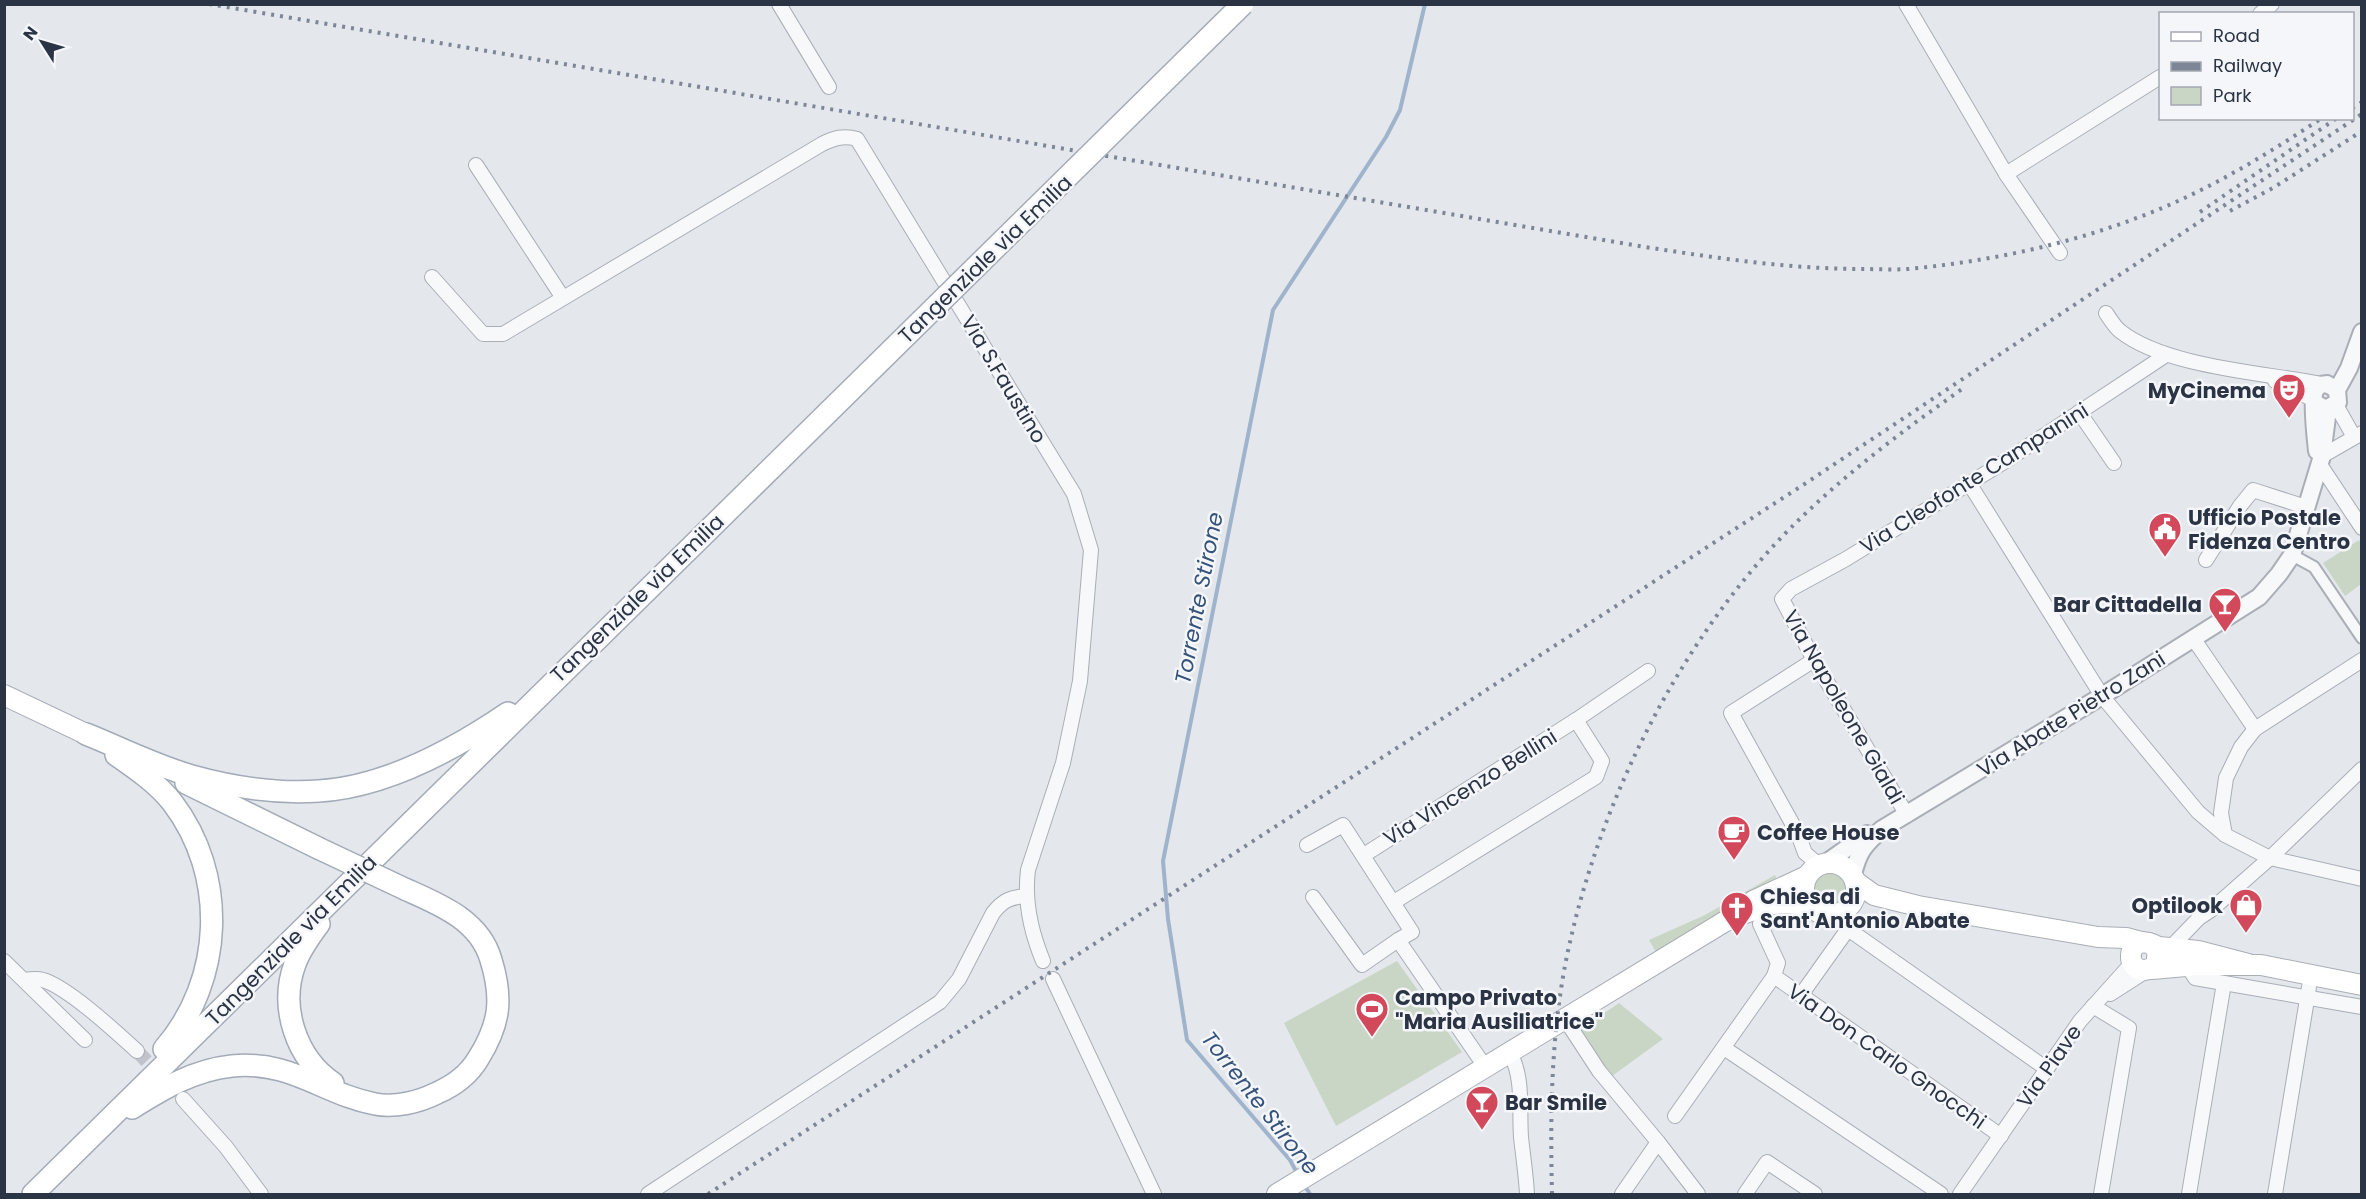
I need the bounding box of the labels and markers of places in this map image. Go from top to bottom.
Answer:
theatre icon: MyCinema [2271,372,2307,419]
place label: MyCinema [2148,376,2266,405]
place label: Ufficio Postale Fidenza Centro [2188,503,2350,556]
public building icon: Ufficio Postale Fidenza Centro [2147,511,2183,558]
bar icon: Bar Cittadella [2207,586,2243,633]
place label: Bar Cittadella [2053,590,2202,619]
cafe icon: Coffee House [1716,814,1752,861]
place label: Coffee House [1757,818,1899,847]
place label: Chiesa di Sant'Antonio Abate [1760,882,1970,935]
shop icon: Optilook [2228,887,2264,934]
church icon: Chiesa di Sant'Antonio Abate [1719,890,1755,937]
place label: Optilook [2132,891,2223,920]
place label: Campo Privato "Maria Ausiliatrice" [1395,983,1603,1036]
sports icon: Campo Privato "Maria Ausiliatrice" [1354,991,1390,1038]
bar icon: Bar Smile [1464,1084,1500,1131]
place label: Bar Smile [1505,1088,1607,1117]

